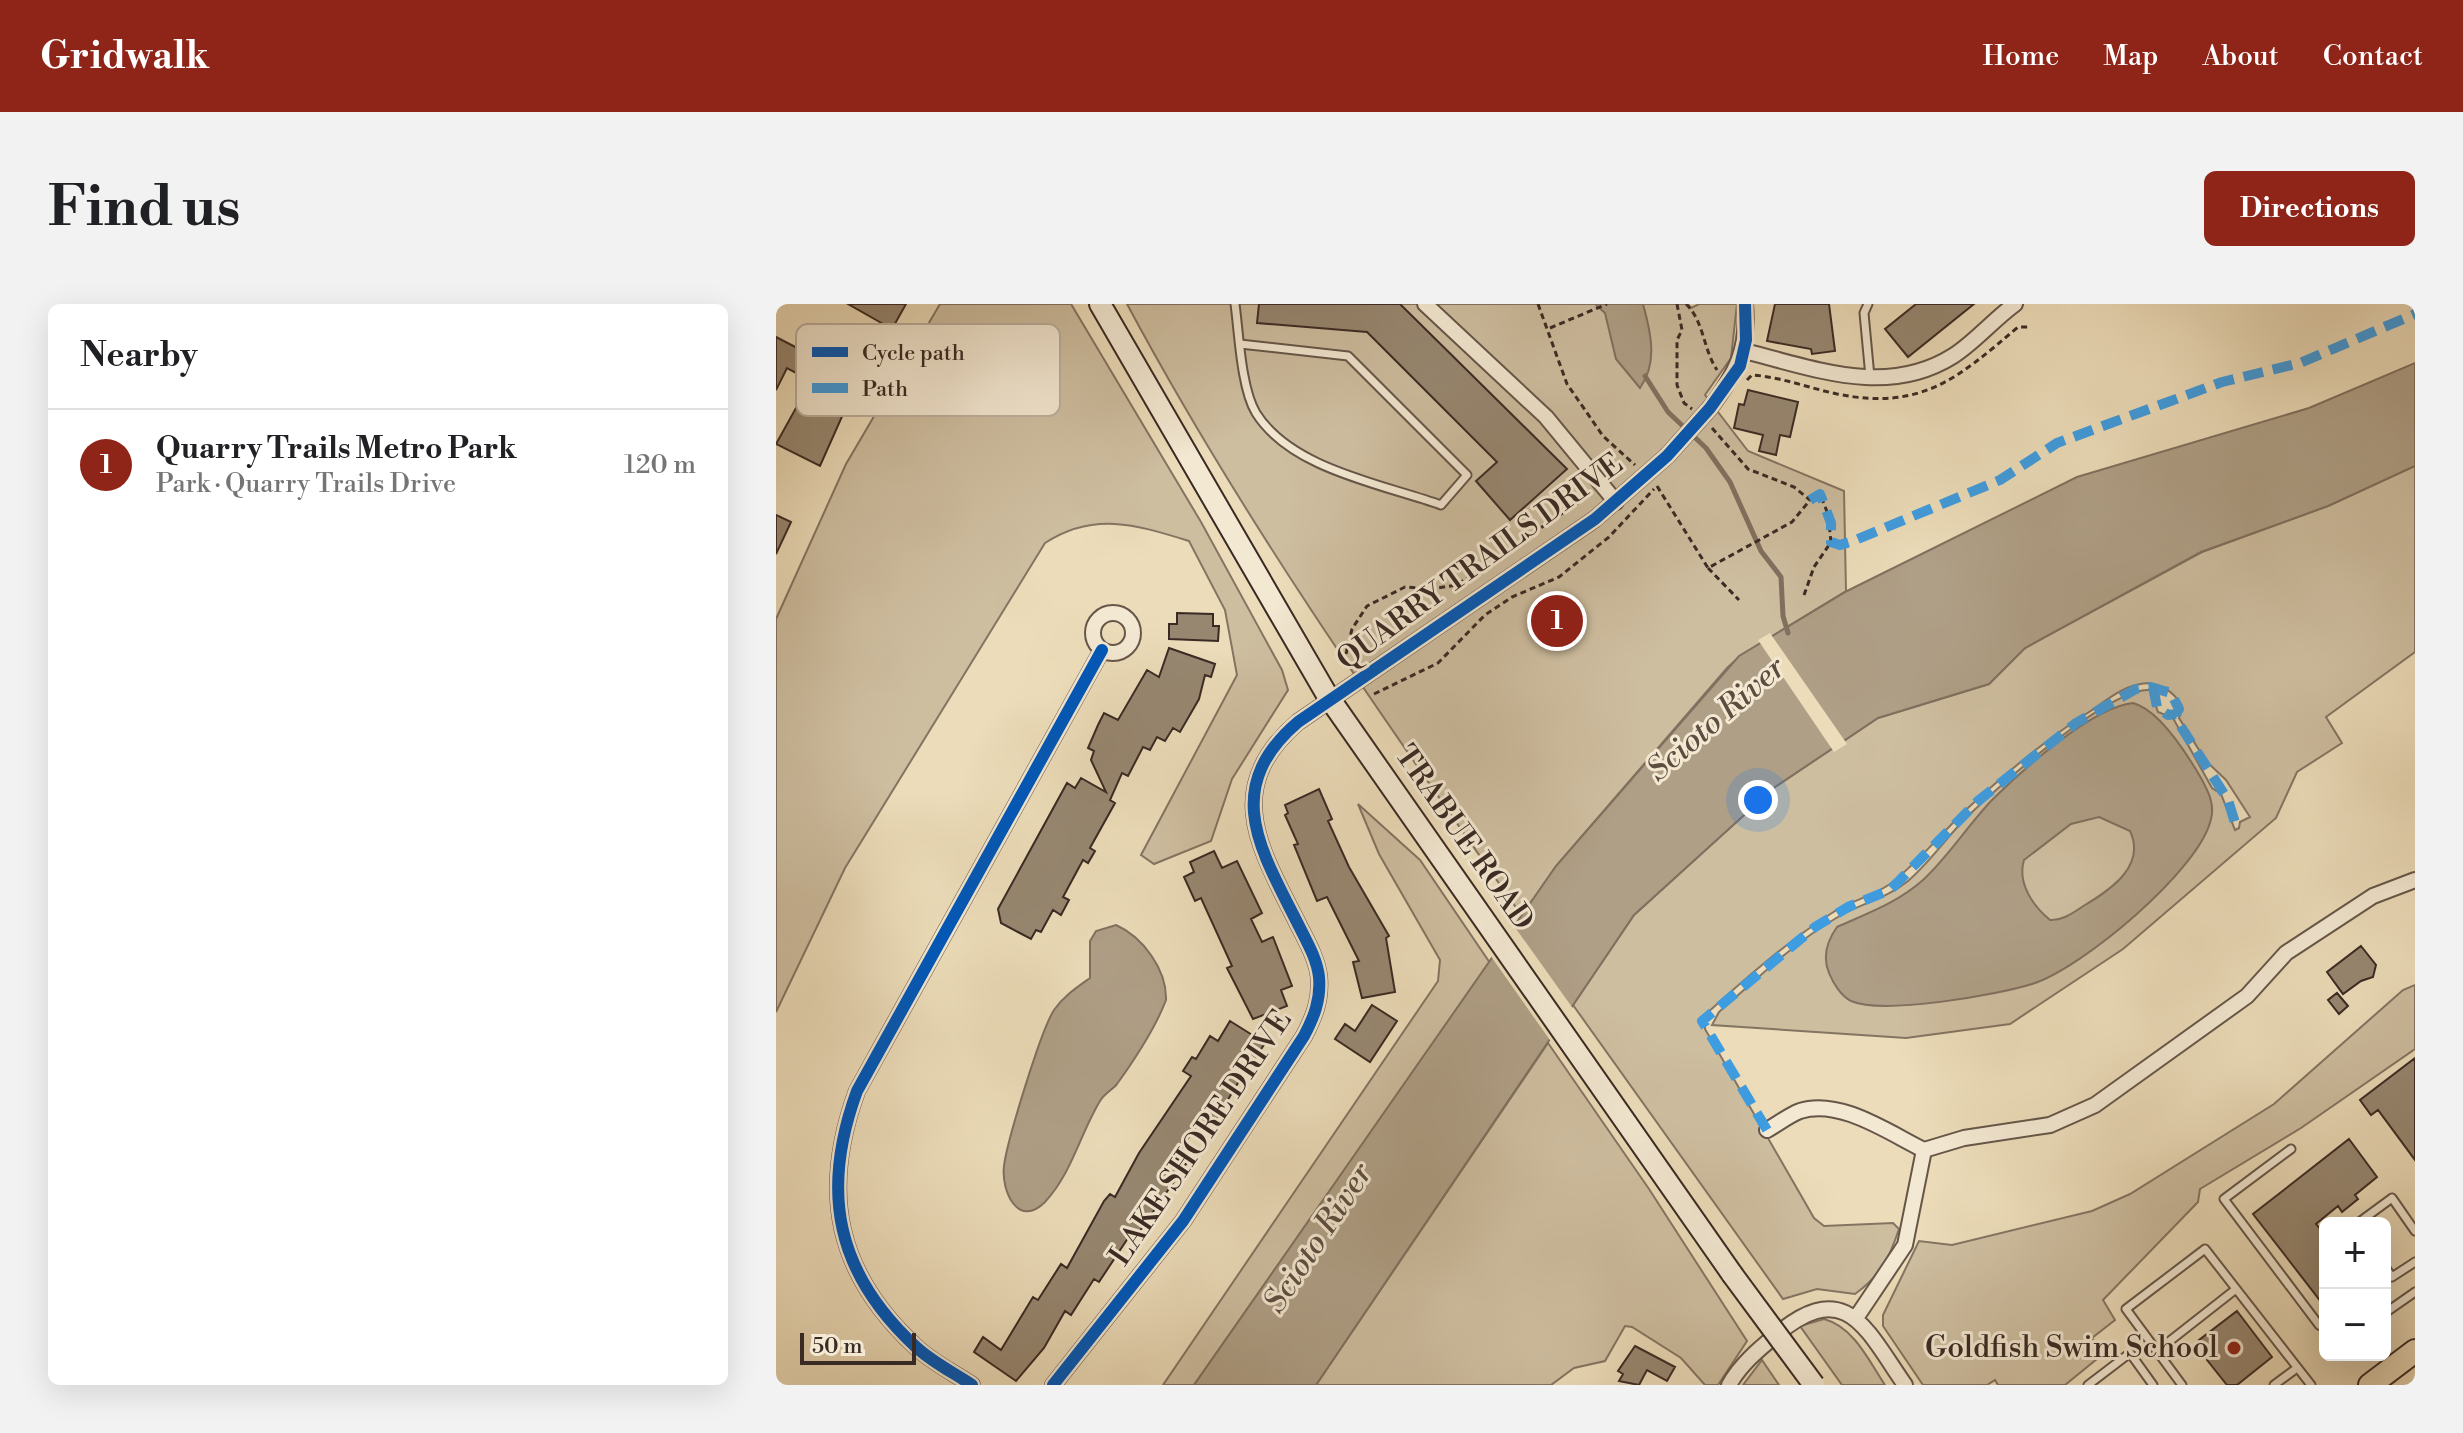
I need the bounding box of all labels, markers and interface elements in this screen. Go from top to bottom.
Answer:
text: Gridwalk [40,33,209,80]
text: Home [1983,39,2059,74]
text: Map [2103,39,2158,74]
text: About [2202,39,2279,74]
text: Contact [2323,39,2423,74]
button: Directions [2204,171,2415,246]
text: Find us [48,173,241,243]
legend [796,324,1060,416]
text: Nearby [80,335,198,377]
text: Cycle path [862,340,965,367]
text: Path [862,376,908,403]
text: Quarry Trails Metro Park [156,430,516,468]
street label: QUARRY TRAILS DRIVE [1329,445,1631,679]
text: 1 [100,449,112,481]
text: 120 m [624,449,696,481]
text: Park · Quarry Trails Drive [156,468,456,500]
pin: 1 [1531,591,1583,651]
water label: Scioto River [1638,647,1795,790]
street label: TRABUE ROAD [1386,738,1542,938]
your location [1738,780,1778,820]
street label: LAKE SHORE DRIVE [1101,1003,1301,1273]
water label: Scioto River [1255,1154,1382,1321]
map controls [2319,1217,2391,1361]
button: + [2319,1217,2391,1289]
button: − [2319,1289,2391,1361]
scale bar [800,1329,916,1365]
place label: Goldfish Swim School [1925,1329,2218,1367]
text: 50 m [812,1333,863,1360]
marker: Goldfish Swim School [2225,1339,2243,1357]

